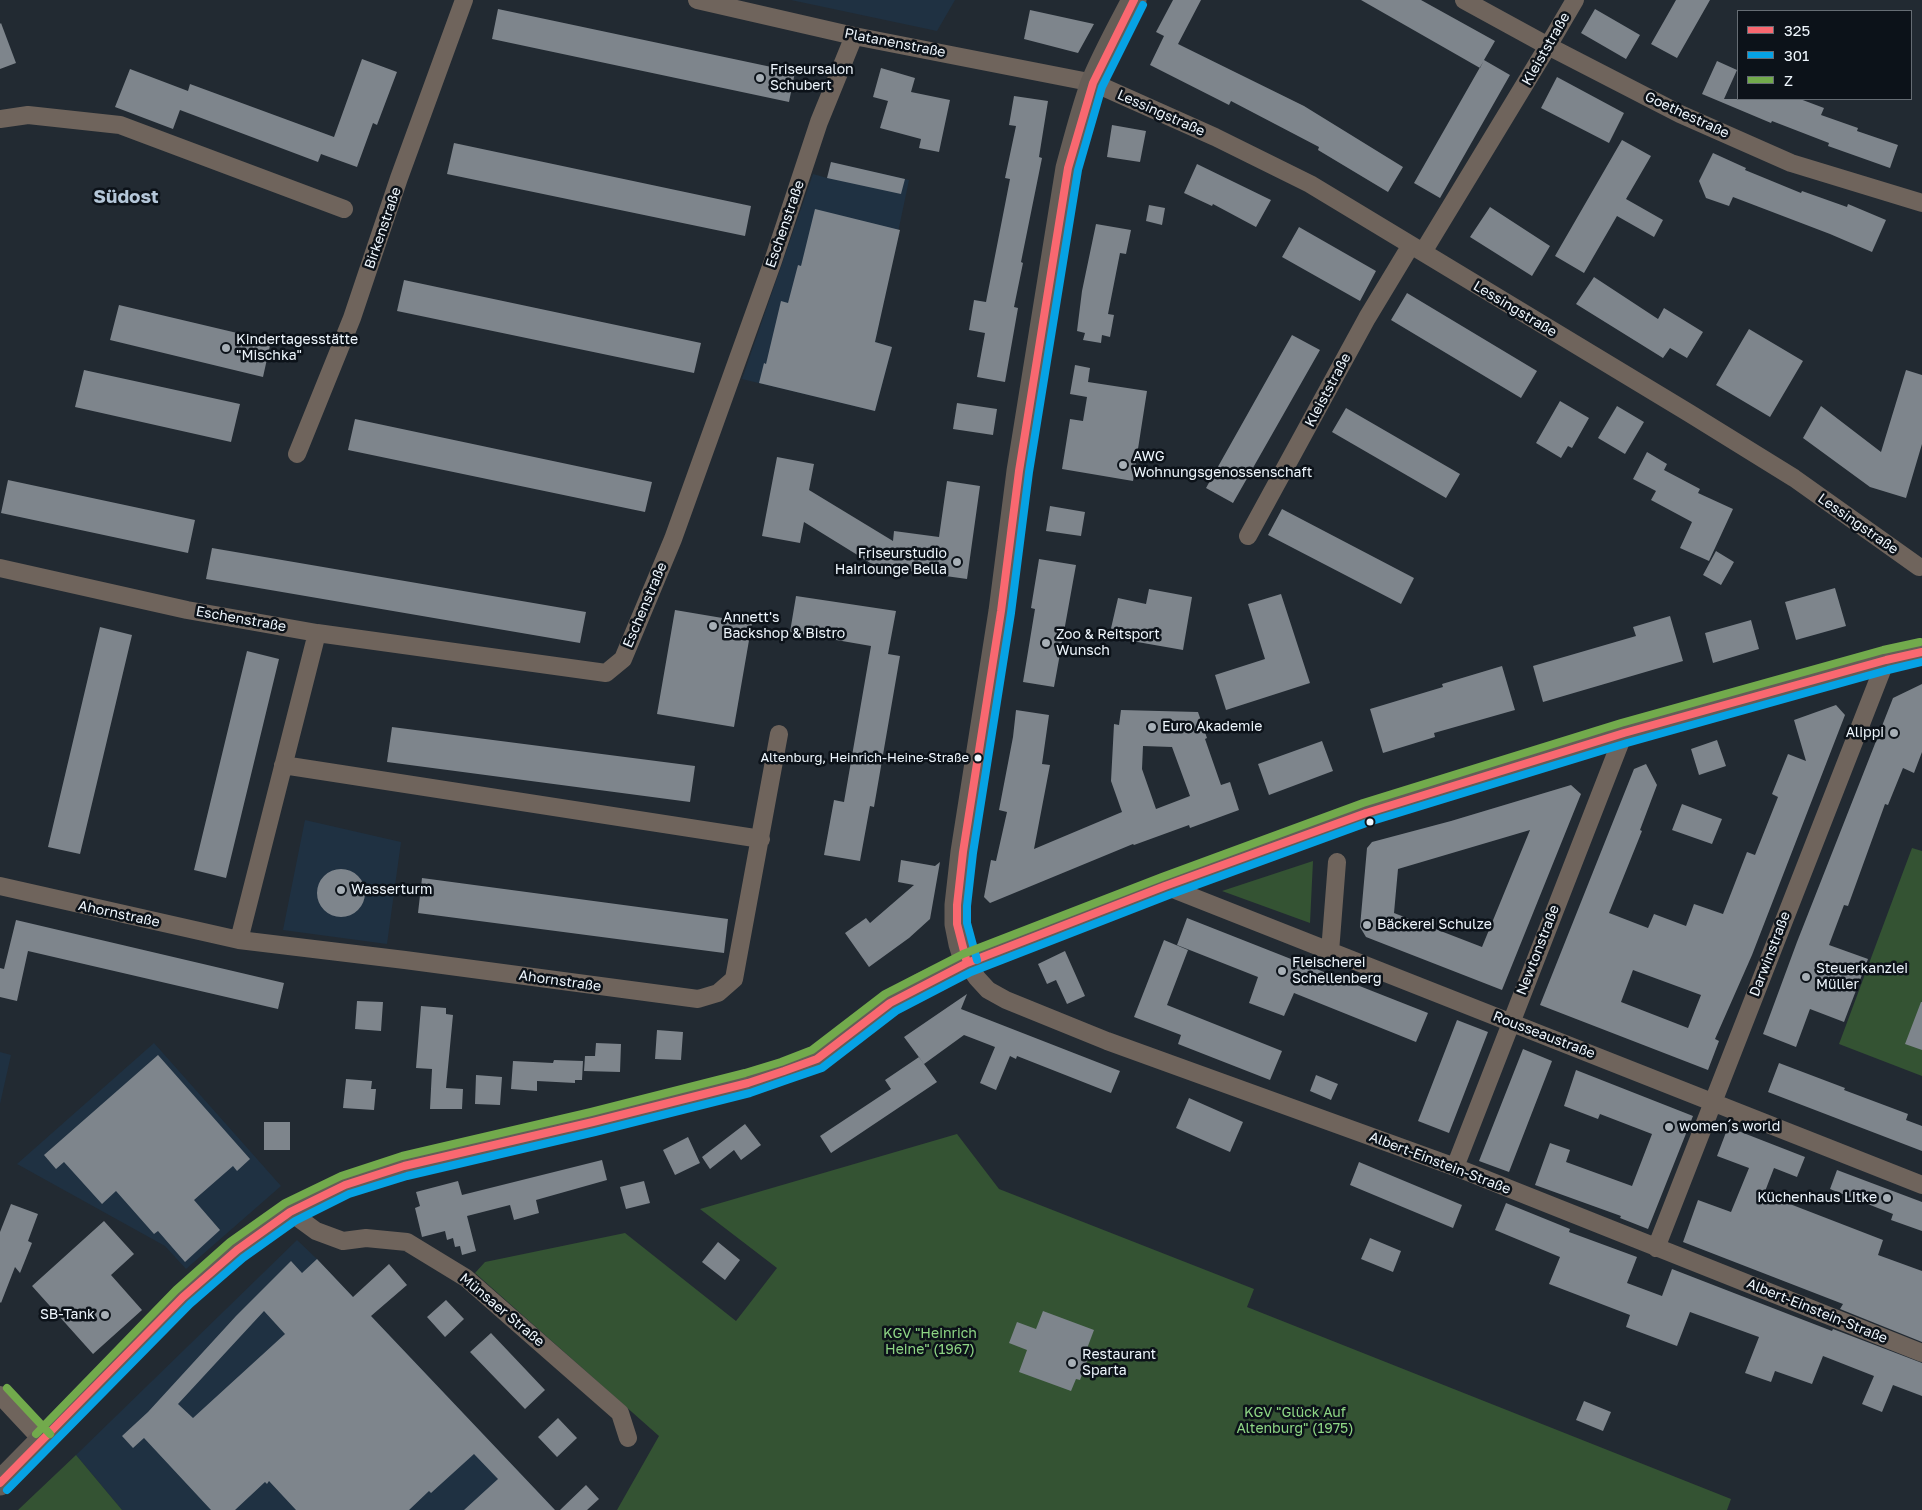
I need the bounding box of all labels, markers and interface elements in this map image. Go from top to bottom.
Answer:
street label: Kleiststraße [1518,10,1574,88]
legend [1737,10,1912,100]
text: 325 [1784,21,1810,39]
street label: Platanenstraße [843,25,947,61]
text: 301 [1784,46,1809,64]
place label: Friseursalon Schubert [770,62,854,94]
text: Z [1784,71,1793,89]
marker: Friseursalon Schubert [754,72,766,84]
street label: Lessingstraße [1115,86,1207,140]
street label: Goethestraße [1642,88,1732,142]
street label: Eschenstraße [762,178,808,270]
street label: Birkenstraße [361,185,405,271]
district label: Südost [93,186,159,208]
street label: Lessingstraße [1470,278,1560,340]
place label: Kindertagesstätte "Mischka" [236,332,358,364]
marker: Kindertagesstätte "Mischka" [220,342,232,354]
street label: Kleiststraße [1302,350,1354,430]
place label: AWG Wohnungsgenossenschaft [1133,449,1312,482]
marker: AWG Wohnungsgenossenschaft [1117,459,1129,471]
street label: Lessingstraße [1815,490,1901,558]
place label: Friseurstudio Hairlounge Bella [835,546,947,578]
marker: Friseurstudio Hairlounge Bella [951,556,963,568]
street label: Eschenstraße [619,560,671,650]
street label: Eschenstraße [195,603,287,635]
place label: Annett's Backshop & Bistro [723,610,845,642]
marker: Annett's Backshop & Bistro [707,620,719,632]
place label: Zoo & Reitsport Wunsch [1056,627,1160,660]
marker: Zoo & Reitsport Wunsch [1040,637,1052,649]
place label: Euro Akademie [1162,719,1262,735]
marker: Euro Akademie [1146,721,1158,733]
place label: Alippi [1846,725,1884,741]
marker: Alippi [1888,727,1900,739]
place label: Altenburg, Heinrich-Heine-Straße [760,750,969,766]
marker: Altenburg, Heinrich-Heine-Straße [973,753,983,763]
unlabelled marker [1365,817,1375,827]
place label: Wasserturm [351,882,432,898]
marker: Wasserturm [335,884,347,896]
street label: Ahornstraße [77,897,161,931]
street label: Newtonstraße [1513,902,1563,998]
street label: Darwinstraße [1746,909,1794,999]
place label: Bäckerei Schulze [1377,917,1492,933]
marker: Bäckerei Schulze [1361,919,1373,931]
place label: Fleischerei Schellenberg [1292,955,1382,988]
place label: Steuerkanzlei Müller [1816,961,1908,994]
marker: Fleischerei Schellenberg [1276,965,1288,977]
street label: Ahornstraße [518,967,602,995]
marker: Steuerkanzlei Müller [1800,971,1812,983]
street label: Rousseaustraße [1491,1008,1597,1062]
place label: women´s world [1679,1119,1780,1135]
marker: women´s world [1663,1121,1675,1133]
street label: Albert-Einstein-Straße [1367,1128,1513,1198]
place label: Küchenhaus Litke [1757,1190,1877,1206]
marker: Küchenhaus Litke [1881,1192,1893,1204]
street label: Münsaer Straße [456,1270,548,1350]
street label: Albert-Einstein-Straße [1744,1275,1890,1347]
place label: SB-Tank [40,1307,95,1323]
marker: SB-Tank [99,1309,111,1321]
park label: KGV "Heinrich Heine" (1967) [883,1326,977,1358]
place label: Restaurant Sparta [1082,1347,1156,1380]
marker: Restaurant Sparta [1066,1357,1078,1369]
park label: KGV "Glück Auf Altenburg" (1975) [1236,1405,1354,1438]

